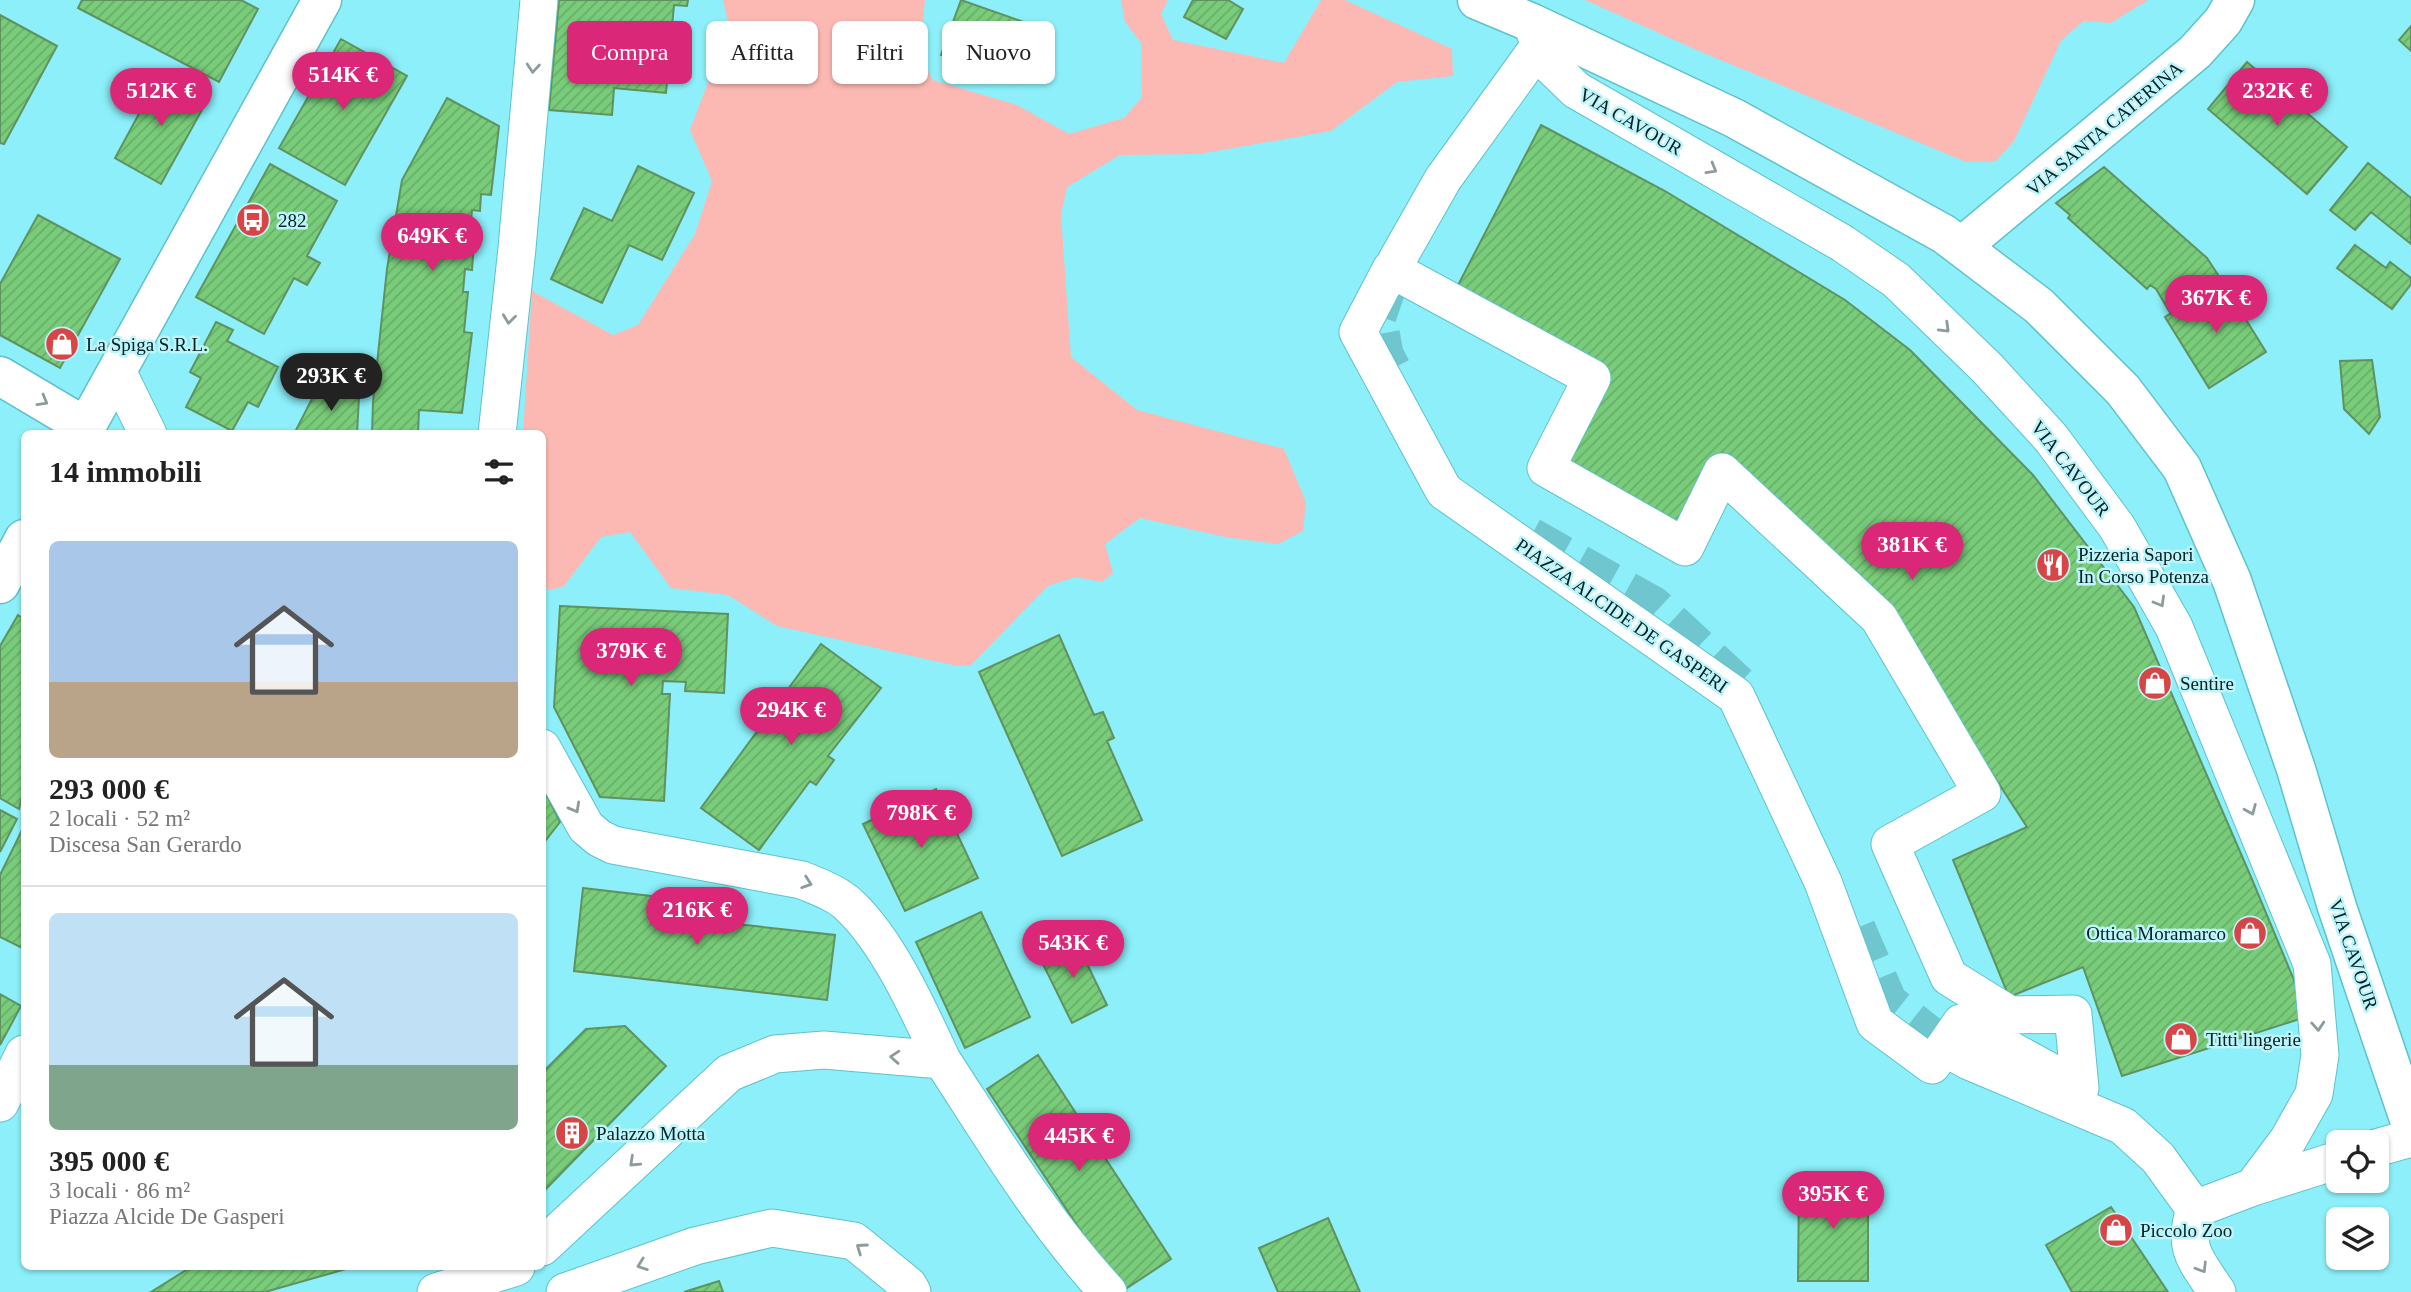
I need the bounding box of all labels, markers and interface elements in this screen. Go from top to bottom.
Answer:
chip: Compra [567,21,692,84]
chip: Affitta [706,21,818,84]
chip: Filtri [832,21,928,84]
chip: Nuovo [942,21,1055,84]
pin: 514K € [286,52,400,112]
street label: VIA SANTA CATERINA [2022,57,2187,200]
text: 514K € [308,62,378,87]
one-way arrow [526,63,541,74]
pin: 512K € [104,68,218,128]
pin: 232K € [2220,68,2334,128]
text: 512K € [126,78,196,103]
text: 232K € [2242,78,2312,103]
street label: VIA CAVOUR [1576,84,1686,159]
one-way arrow [1705,160,1718,173]
bus stop icon: 282 [234,201,272,239]
place label: 282 [278,210,307,231]
pin: 649K € [375,214,489,273]
text: 649K € [397,223,467,248]
pin: 367K € [2159,276,2273,335]
text: 367K € [2181,285,2251,310]
one-way arrow [501,313,516,325]
one-way arrow [1937,319,1950,332]
shop icon: La Spiga S.R.L. [43,325,81,363]
place label: La Spiga S.R.L. [86,334,208,355]
pin: 293K € [274,354,388,413]
text: 293K € [296,363,366,388]
one-way arrow [36,393,49,406]
street label: VIA CAVOUR [2027,416,2115,520]
icon: filters [480,453,518,491]
text: 14 immobili [49,455,202,488]
pin: 381K € [1855,522,1969,582]
text: 381K € [1877,532,1947,557]
street label: PIAZZA ALCIDE DE GASPERI [1512,534,1732,697]
place label: Pizzeria Sapori In Corso Potenza [2078,544,2209,587]
restaurant icon: Pizzeria Sapori In Corso Potenza [2034,546,2072,584]
icon: home [221,587,347,713]
one-way arrow [2152,595,2165,607]
pin: 379K € [574,628,688,688]
text: 379K € [596,638,666,663]
shop icon: Sentire [2136,664,2174,702]
place label: Sentire [2180,673,2234,694]
pin: 294K € [734,688,848,747]
text: 294K € [756,697,826,722]
text: 293 000 € [49,772,169,805]
pin: 798K € [864,790,978,850]
text: 798K € [886,800,956,825]
one-way arrow [567,801,580,813]
one-way arrow [2243,803,2257,816]
text: 2 locali · 52 m² [49,806,190,831]
text: Discesa San Gerardo [49,832,242,857]
one-way arrow [800,875,812,889]
pin: 216K € [640,888,754,947]
street label: VIA CAVOUR [2325,896,2382,1012]
text: 216K € [662,897,732,922]
shop icon: Ottica Moramarco [2231,914,2269,952]
pin: 543K € [1016,920,1130,980]
place label: Ottica Moramarco [2086,923,2226,944]
text: 543K € [1038,930,1108,955]
icon: home [221,959,347,1085]
shop icon: Titti lingerie [2162,1020,2200,1058]
one-way arrow [2310,1020,2325,1031]
place label: Titti lingerie [2206,1029,2301,1050]
one-way arrow [890,1049,901,1064]
building icon: Palazzo Motta [553,1114,591,1152]
pin: 445K € [1022,1114,1136,1173]
place label: Palazzo Motta [596,1123,706,1144]
text: 445K € [1044,1123,1114,1148]
map controls [2326,1130,2389,1270]
button: locate [2326,1130,2389,1193]
text: 395 000 € [49,1144,169,1177]
one-way arrow [629,1154,642,1166]
pin: 395K € [1776,1172,1890,1231]
text: 3 locali · 86 m² [49,1178,190,1203]
text: 395K € [1798,1181,1868,1206]
text: Piazza Alcide De Gasperi [49,1204,285,1229]
button: layers [2326,1207,2389,1270]
shop icon: Piccolo Zoo [2097,1211,2135,1249]
place label: Piccolo Zoo [2140,1220,2232,1241]
one-way arrow [856,1244,869,1256]
one-way arrow [637,1256,649,1270]
one-way arrow [2193,1261,2206,1274]

